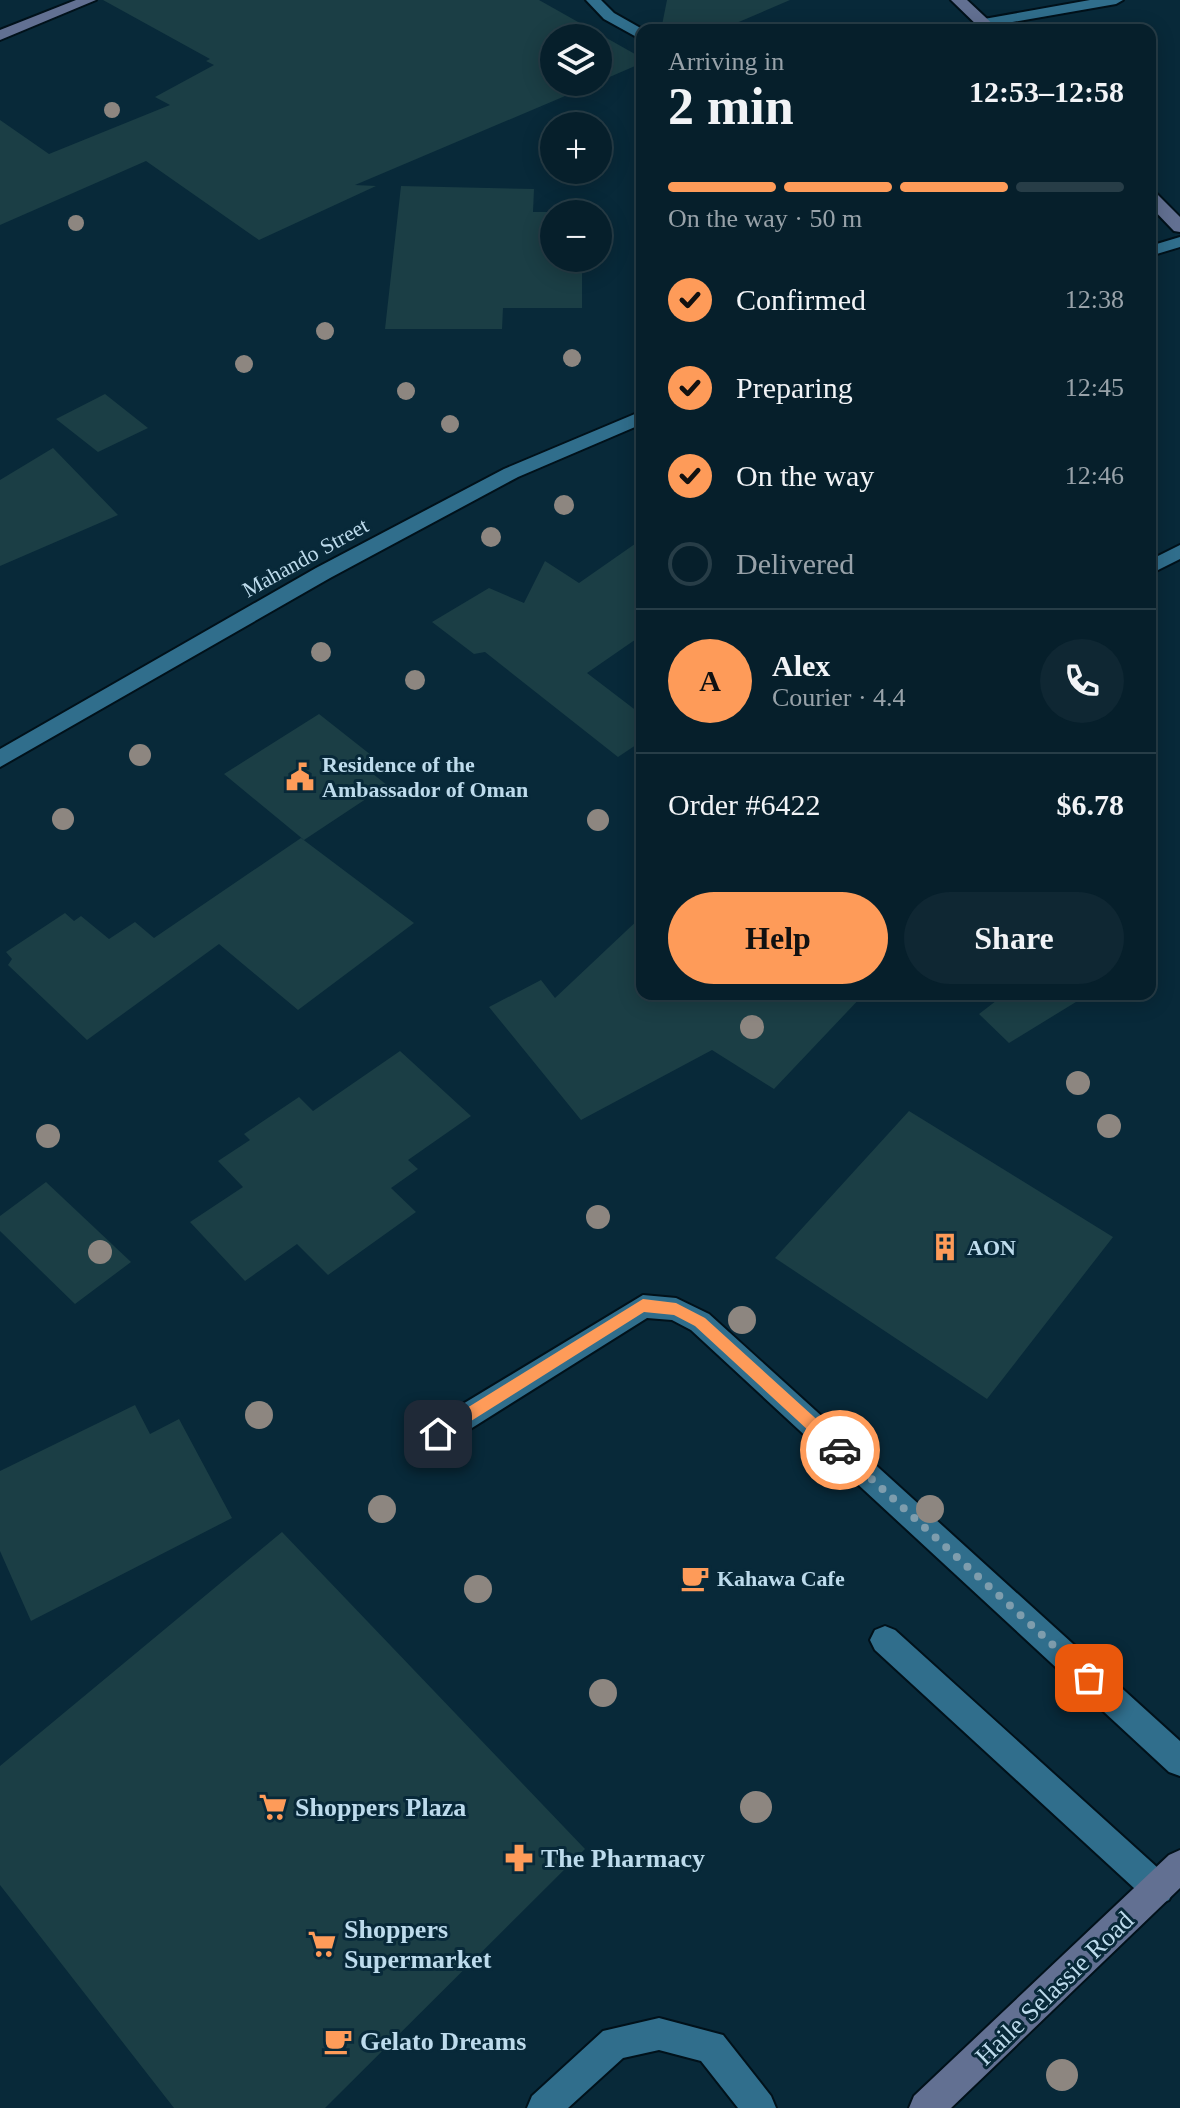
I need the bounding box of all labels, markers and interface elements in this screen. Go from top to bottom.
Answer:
map controls [540,24,612,272]
button: layers [540,24,612,96]
text: Arriving in [668,47,784,76]
text: 12:53–12:58 [969,75,1124,108]
text: 2 min [668,78,794,135]
button: + [540,112,612,184]
button: − [540,200,612,272]
text: On the way · 50 m [668,204,862,233]
icon: check [668,278,712,322]
text: Confirmed [736,283,866,316]
text: 12:38 [1065,285,1124,314]
icon: check [668,366,712,410]
text: Preparing [736,371,853,404]
text: 12:45 [1065,373,1124,402]
icon: check [668,454,712,498]
text: On the way [736,459,874,492]
text: 12:46 [1065,461,1124,490]
street label: Mahando Street [238,513,372,602]
text: Delivered [736,547,854,580]
button: phone [1040,639,1124,723]
text: Alex [772,649,830,682]
text: A [699,664,721,697]
text: Courier · 4.4 [772,683,906,712]
place label: Residence of the Ambassador of Oman [322,752,528,802]
public building icon: Residence of the Ambassador of Oman [285,762,315,792]
text: Order #6422 [668,788,820,821]
text: $6.78 [1057,788,1124,821]
button: Help [668,892,888,984]
button: Share [904,892,1124,984]
building icon: AON [930,1232,960,1262]
place label: AON [967,1235,1016,1260]
pin [404,1400,472,1468]
courier [800,1410,880,1490]
icon: home [416,1412,460,1456]
icon: car [818,1428,862,1472]
cafe icon: Kahawa Cafe [680,1563,710,1593]
place label: Kahawa Cafe [717,1566,845,1591]
pin [1055,1644,1123,1712]
icon: bag [1067,1656,1111,1700]
supermarket icon: Shoppers Plaza [258,1792,288,1822]
place label: Shoppers Plaza [295,1793,466,1822]
pharmacy icon: The Pharmacy [504,1843,534,1873]
place label: The Pharmacy [541,1844,705,1873]
street label: Haile Selassie Road [969,1906,1139,2071]
place label: Shoppers Supermarket [344,1915,492,1974]
supermarket icon: Shoppers Supermarket [307,1929,337,1959]
cafe icon: Gelato Dreams [323,2026,353,2056]
place label: Gelato Dreams [360,2027,526,2056]

